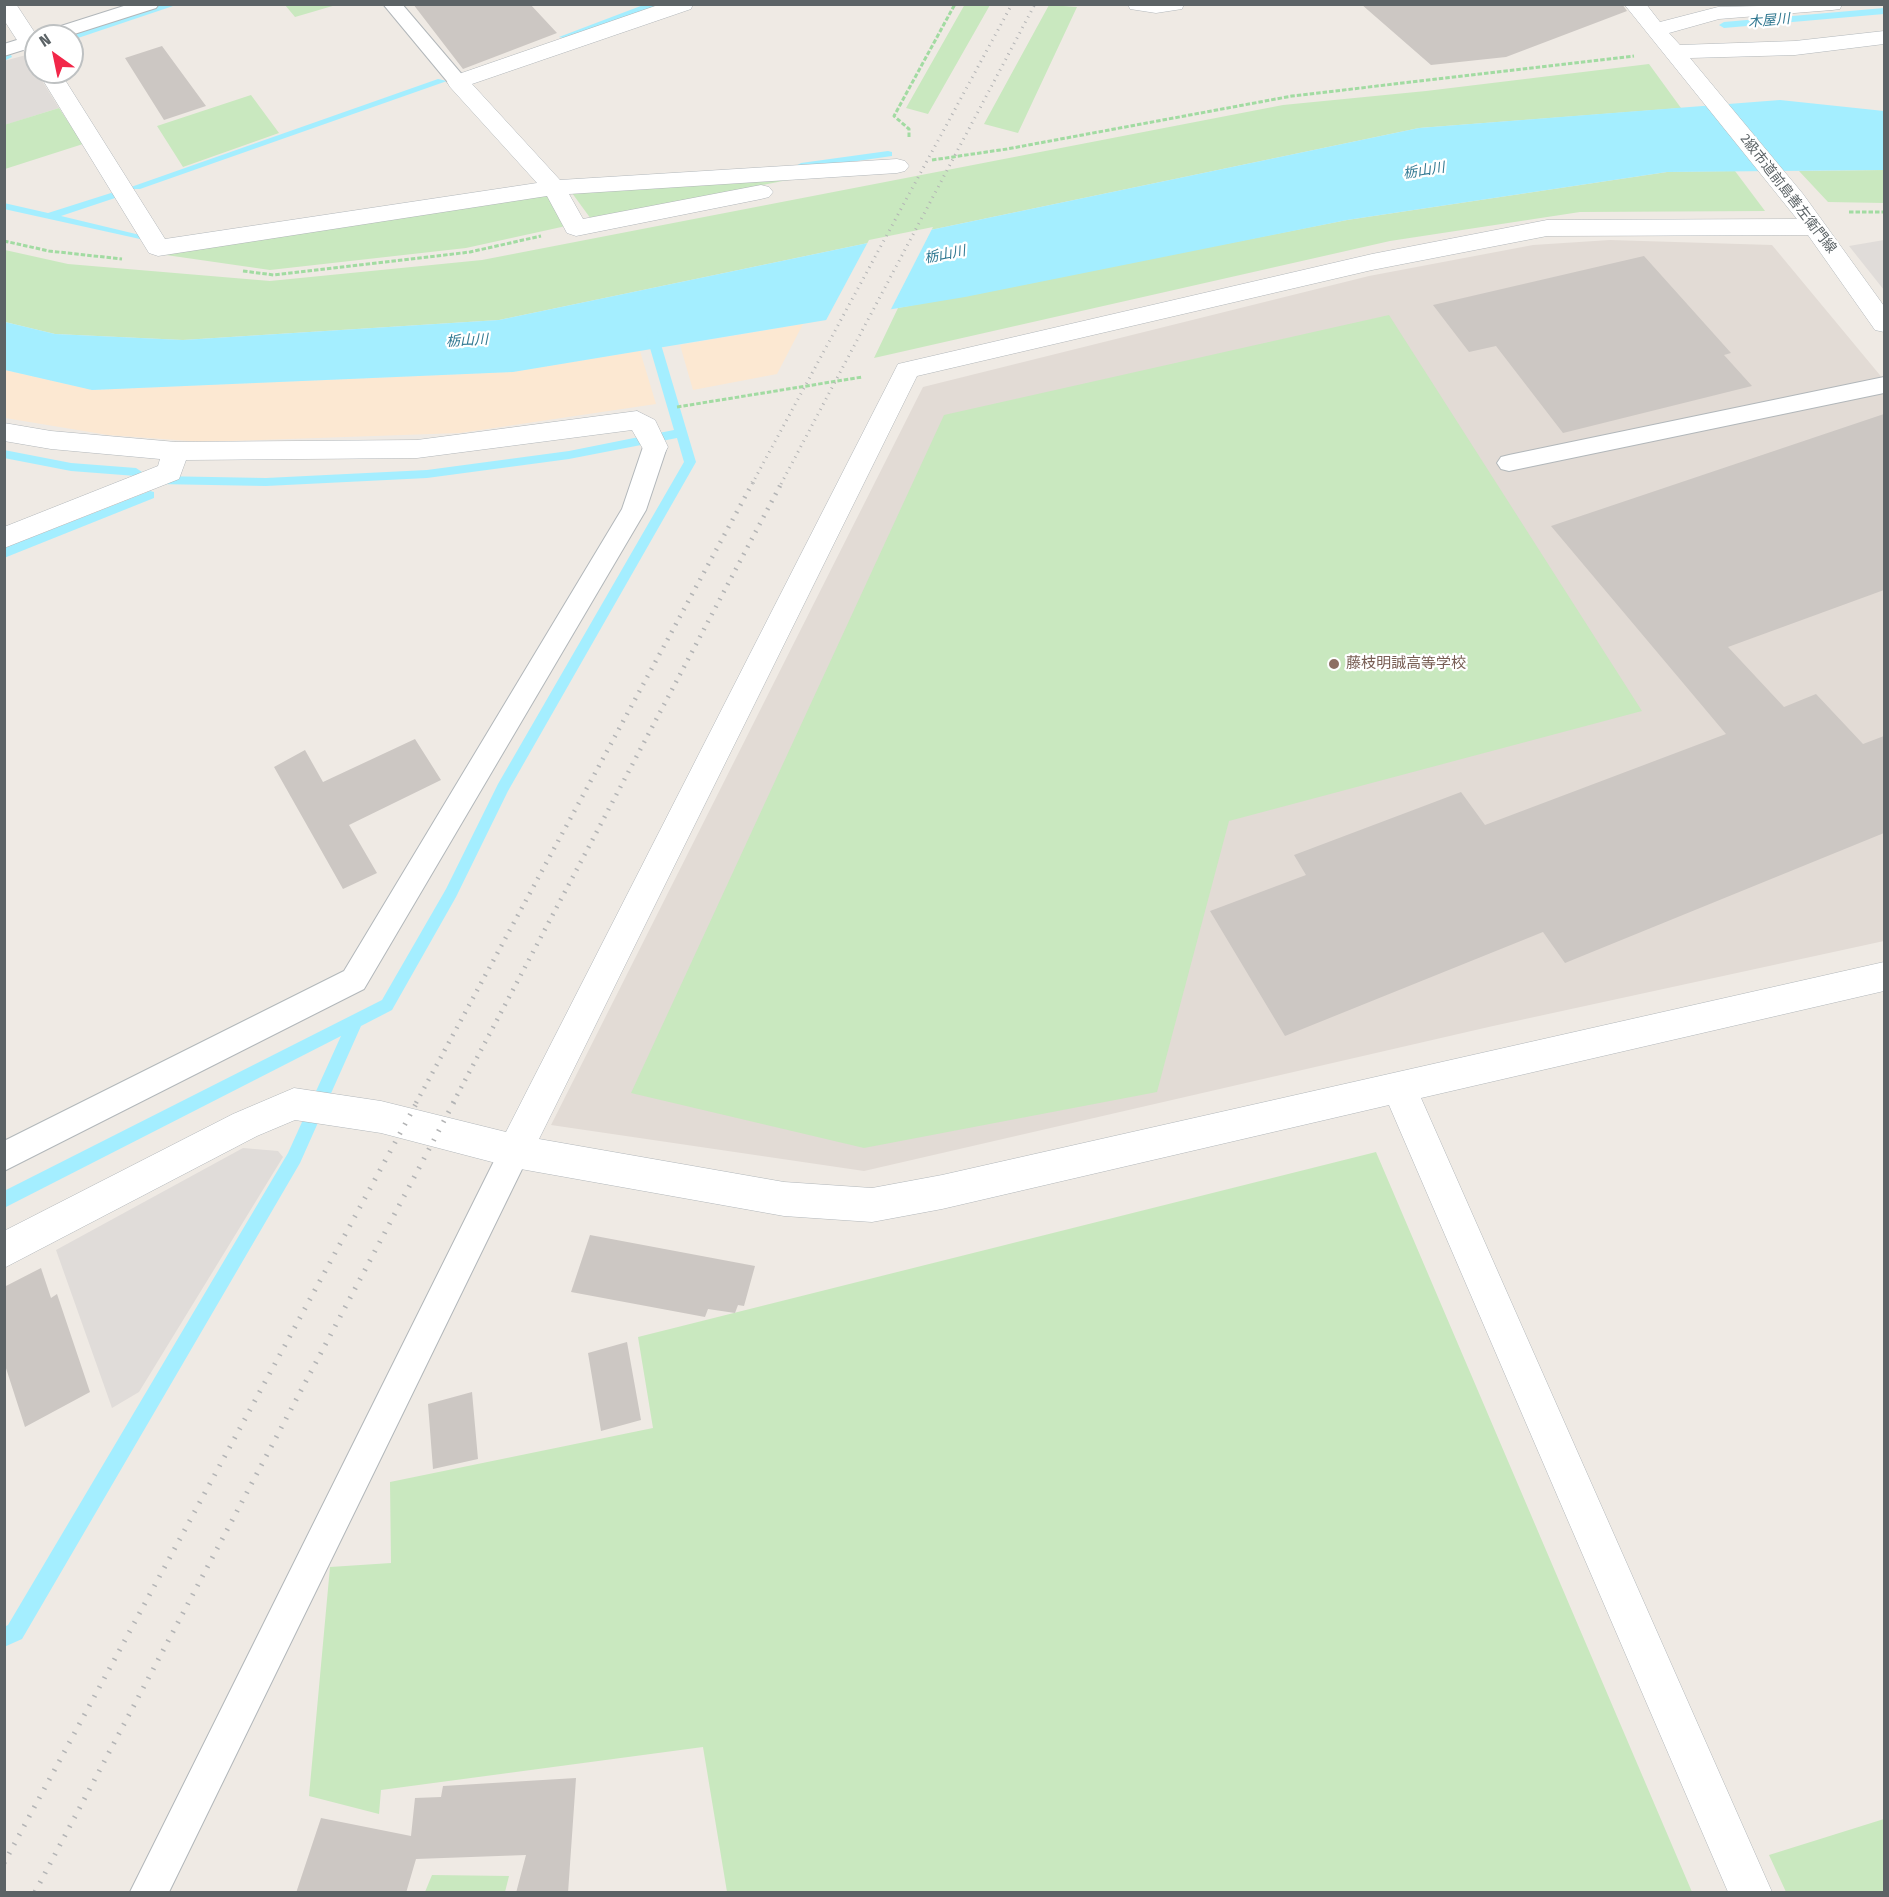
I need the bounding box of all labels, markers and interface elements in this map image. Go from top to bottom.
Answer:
water label: 木屋川 [1747,11,1791,31]
north arrow [24,24,84,84]
text: N [36,30,54,51]
street label: 2級市道前島善左衛門線 [1736,131,1840,257]
water label: 栃山川 [1402,159,1446,183]
water label: 栃山川 [923,243,967,267]
water label: 栃山川 [446,332,488,350]
place label: 藤枝明誠高等学校 [1346,655,1466,673]
marker: 藤枝明誠高等学校 [1327,657,1341,671]

